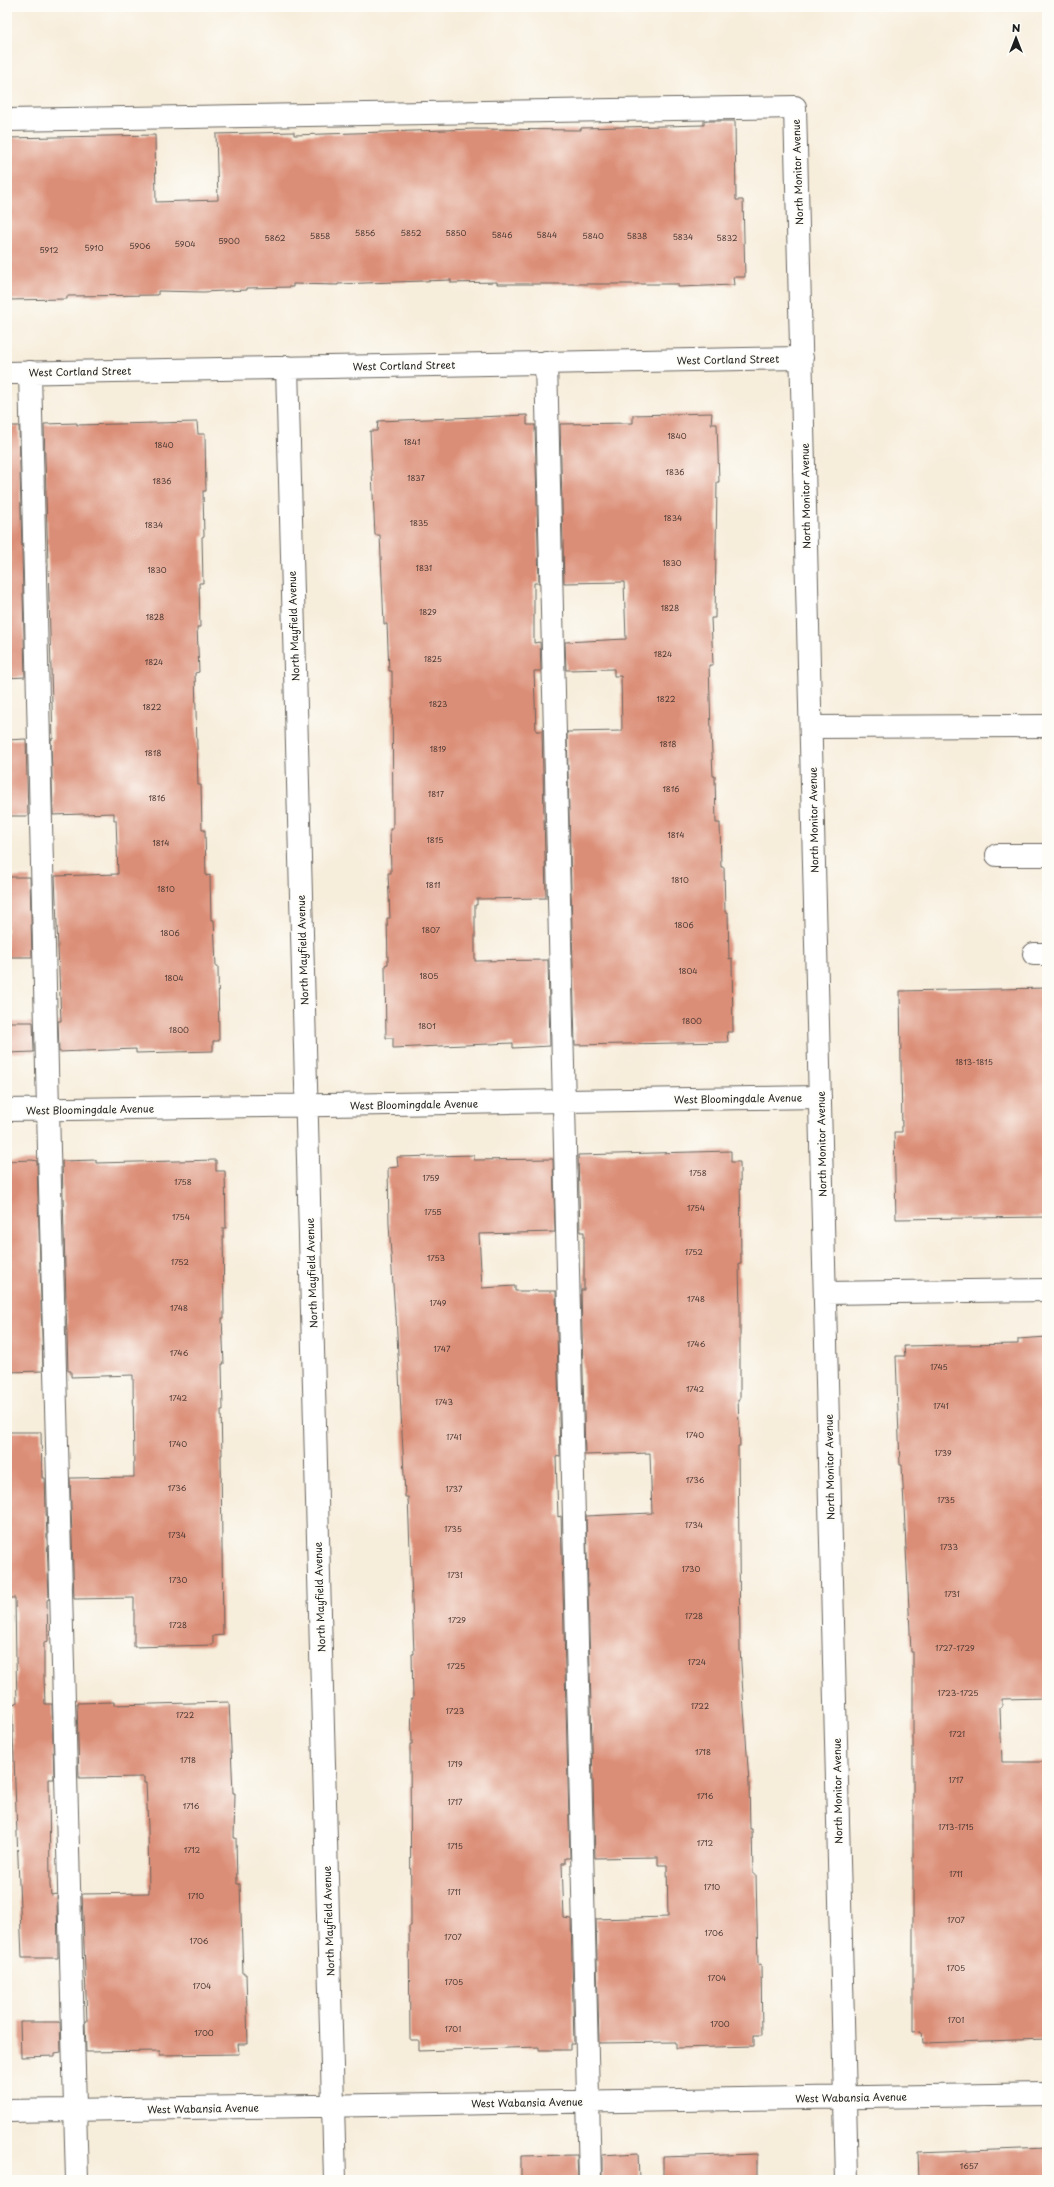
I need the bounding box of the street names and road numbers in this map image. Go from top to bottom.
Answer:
street label: North Monitor Avenue [788,118,806,225]
street label: West Cortland Street [677,351,779,367]
street label: West Cortland Street [353,357,455,373]
street label: West Cortland Street [29,363,131,379]
street label: North Monitor Avenue [797,442,813,549]
street label: North Mayfield Avenue [284,570,303,681]
street label: North Monitor Avenue [805,766,821,873]
street label: North Mayfield Avenue [293,894,312,1005]
street label: West Bloomingdale Avenue [674,1089,803,1107]
street label: North Monitor Avenue [813,1090,829,1197]
street label: West Bloomingdale Avenue [350,1095,479,1113]
street label: West Bloomingdale Avenue [26,1100,155,1118]
street label: North Mayfield Avenue [302,1217,321,1328]
street label: North Monitor Avenue [821,1413,837,1520]
street label: North Mayfield Avenue [310,1541,329,1652]
street label: North Monitor Avenue [829,1737,845,1844]
street label: North Mayfield Avenue [319,1865,338,1976]
street label: West Wabansia Avenue [795,2089,908,2105]
street label: West Wabansia Avenue [471,2094,584,2110]
street label: West Wabansia Avenue [147,2100,260,2116]

